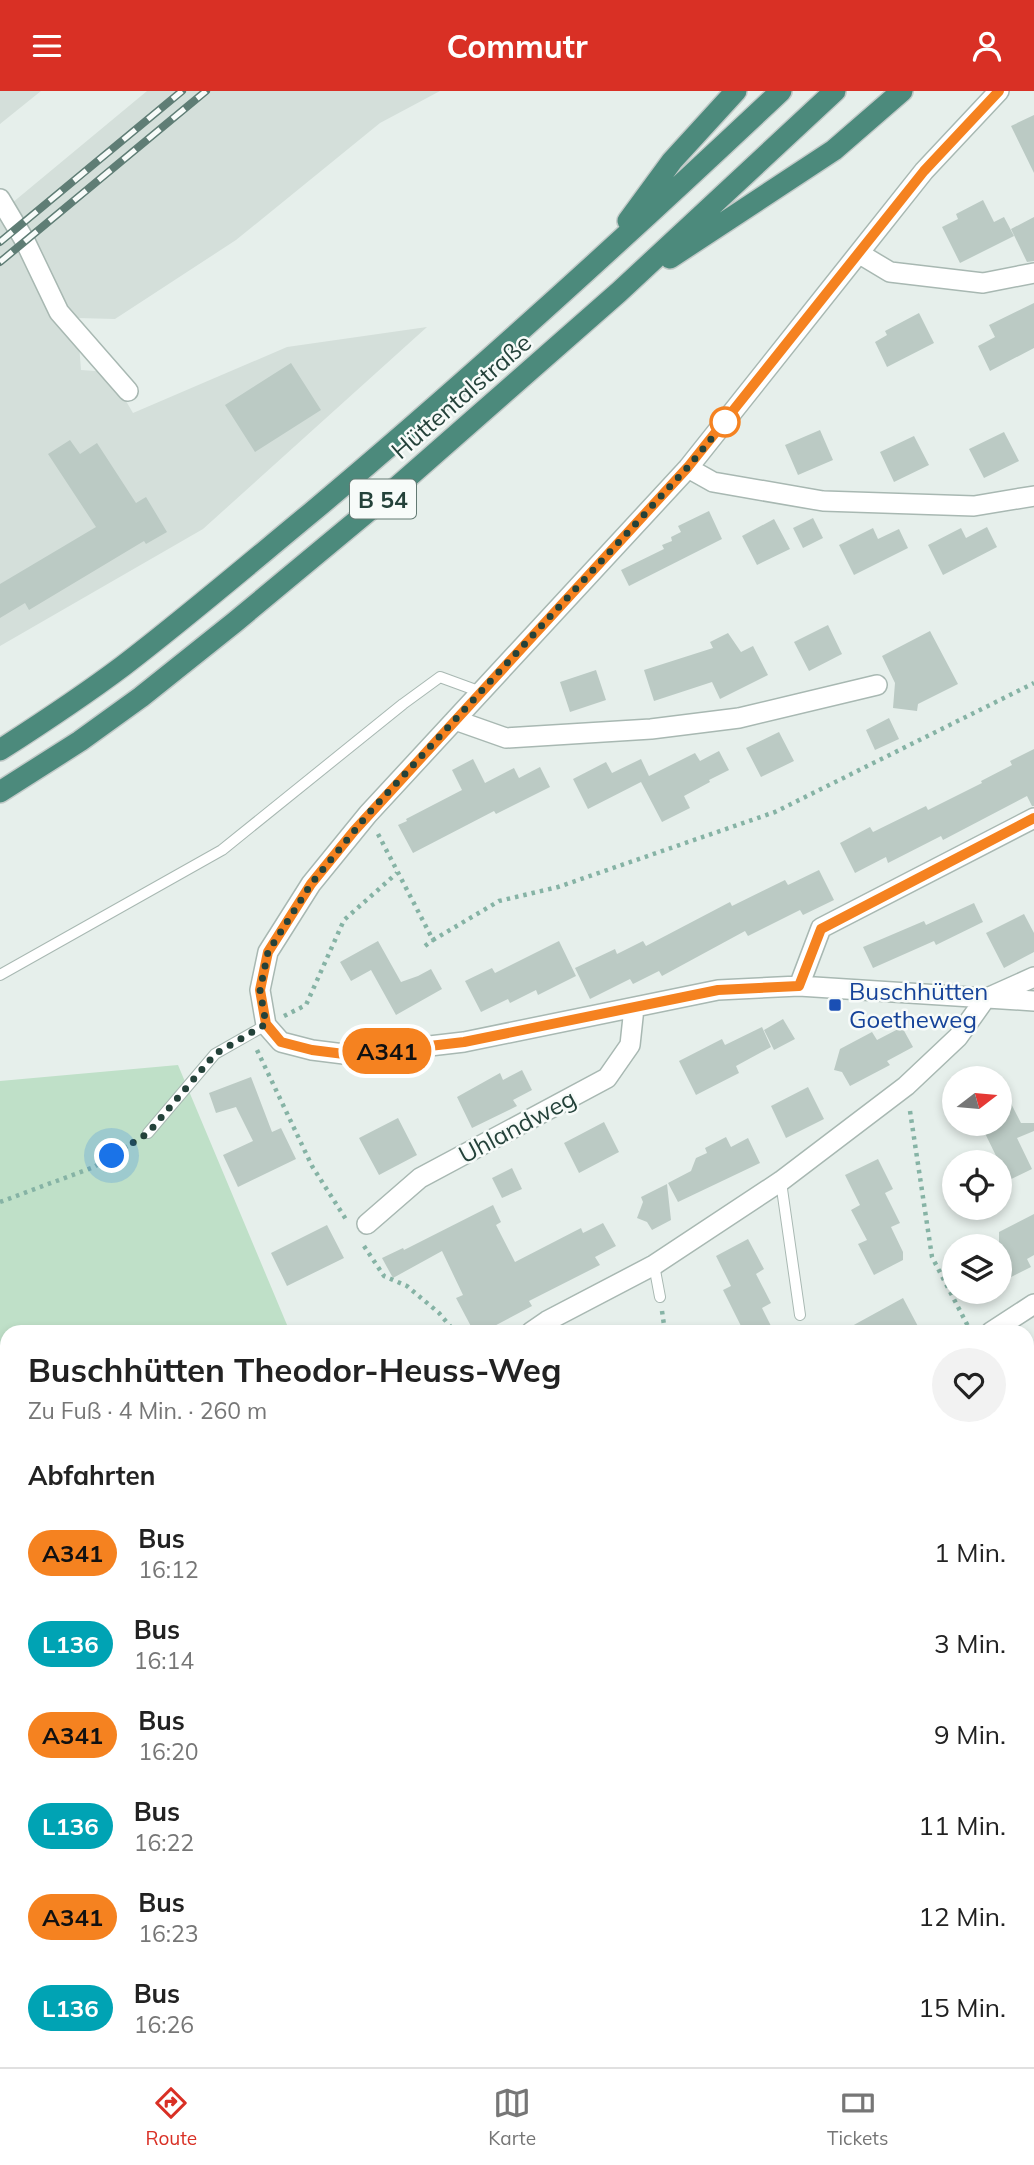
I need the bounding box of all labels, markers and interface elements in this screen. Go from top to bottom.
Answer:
text: Commutr [446,26,588,66]
icon: menu [28,27,66,65]
icon: person [968,27,1006,65]
street label: Hüttentalstraße [385,327,537,465]
unlabelled marker [710,407,740,437]
road number: B 54 [350,479,416,519]
place label: Buschhütten Goetheweg [849,976,988,1034]
marker: Buschhütten Goetheweg [827,997,843,1013]
line badge: A341 [338,1028,436,1074]
text: A341 [356,1036,418,1066]
north arrow [942,1066,1012,1136]
map controls [942,1066,1012,1304]
street label: Uhlandweg [453,1083,581,1169]
your location [94,1138,129,1173]
button: locate [942,1150,1012,1220]
button: layers [942,1234,1012,1304]
button: heart [932,1348,1006,1422]
text: Buschhütten Theodor-Heuss-Weg [28,1349,561,1390]
text: Zu Fuß · 4 Min. · 260 m [28,1396,267,1425]
text: Abfahrten [28,1459,155,1492]
text: Bus [138,1522,185,1555]
text: 1 Min. [934,1536,1006,1569]
text: A341 [42,1538,103,1568]
text: 16:12 [138,1555,199,1584]
text: Bus [134,1613,180,1646]
text: 3 Min. [934,1627,1006,1660]
text: L136 [42,1629,99,1659]
text: 16:14 [134,1646,194,1675]
text: Bus [138,1704,185,1737]
text: 9 Min. [934,1718,1006,1751]
text: A341 [42,1720,103,1750]
text: 16:20 [138,1737,199,1766]
text: Bus [134,1795,180,1828]
text: 11 Min. [918,1809,1006,1842]
text: L136 [42,1811,99,1841]
text: 16:22 [134,1828,194,1857]
text: Bus [138,1886,185,1919]
text: 12 Min. [918,1900,1006,1933]
text: A341 [42,1902,103,1932]
text: 16:23 [138,1919,199,1948]
text: Bus [134,1977,180,2010]
text: 15 Min. [918,1991,1006,2024]
text: L136 [42,1993,99,2023]
text: 16:26 [134,2010,194,2039]
tab: Route [146,2084,197,2150]
tab: Karte [488,2084,536,2150]
tab: Tickets [827,2084,888,2150]

